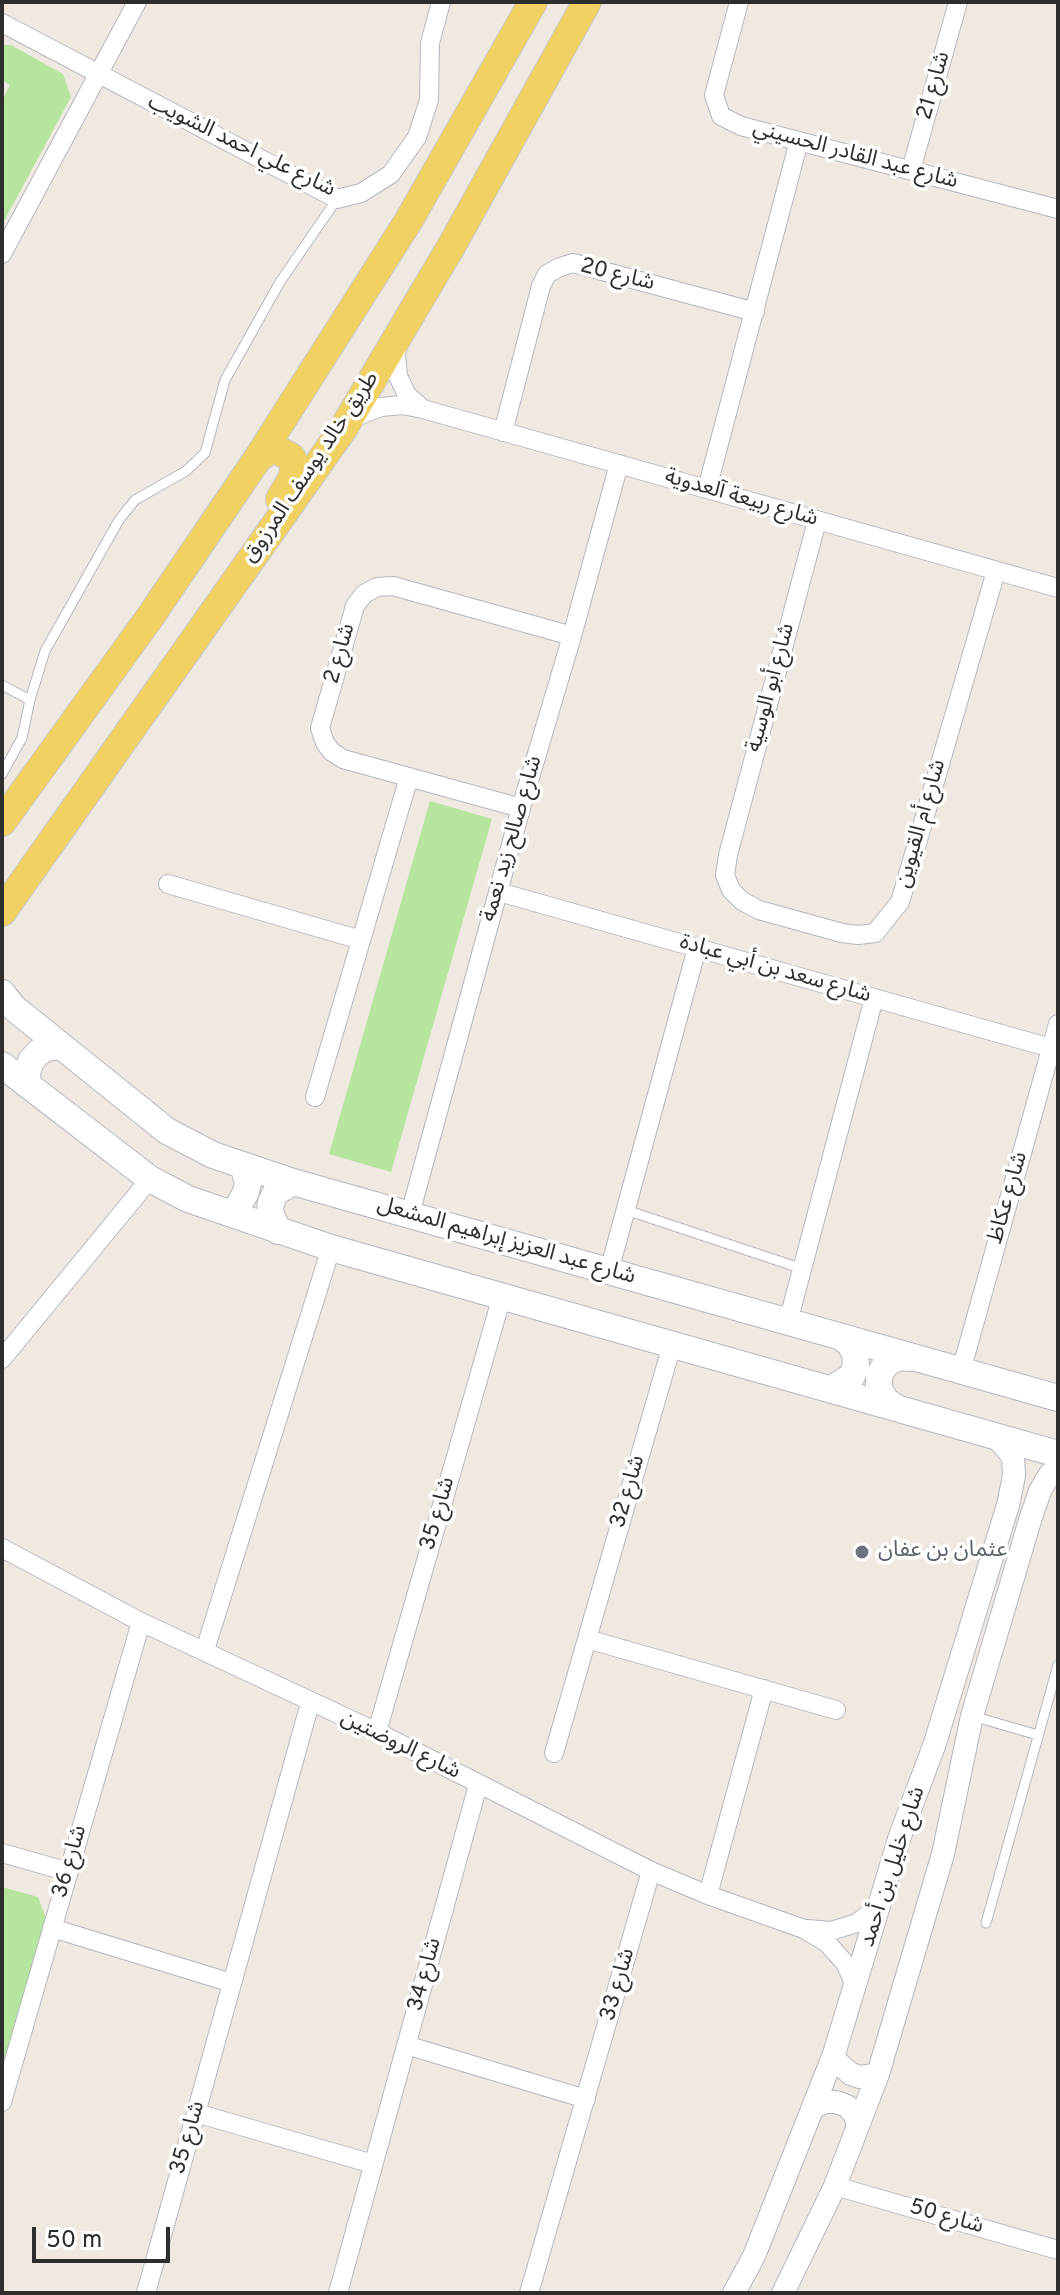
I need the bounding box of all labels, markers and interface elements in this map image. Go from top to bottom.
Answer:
street label: شارع 21 [913,49,957,123]
street label: شارع علي احمد الشويب [143,90,339,204]
street label: شارع عبد القادر الحسيني [750,116,960,196]
street label: شارع 20 [577,254,657,298]
street label: طريق خالد يوسف المرزوق [238,367,386,569]
street label: شارع ربيعة آلعدوية [661,465,821,533]
street label: شارع 2 [320,621,362,687]
street label: شارع أبو الوسية [742,621,802,755]
street label: شارع صالح زيد نعمة [477,753,549,925]
street label: شارع أم القيوين [891,757,953,891]
street label: شارع سعد بن أبي عبادة [676,930,874,1010]
street label: شارع عكاظ [983,1149,1035,1247]
street label: شارع عبد العزيز إبراهيم المشعل [374,1192,638,1292]
street label: شارع 32 [606,1453,652,1531]
street label: شارع 35 [416,1474,462,1554]
place label: عثمان بن عفان [878,1539,1007,1565]
marker: عثمان بن عفان [853,1543,871,1561]
street label: شارع الروضتين [336,1706,464,1786]
street label: شارع خليل بن أحمد [856,1784,932,1950]
street label: شارع 36 [48,1823,94,1901]
street label: شارع 34 [404,1935,448,2015]
street label: شارع 33 [596,1946,642,2024]
street label: شارع 35 [166,2098,212,2178]
street label: شارع 50 [906,2195,986,2241]
scale bar [36,2211,174,2261]
text: 50 m [46,2226,102,2256]

